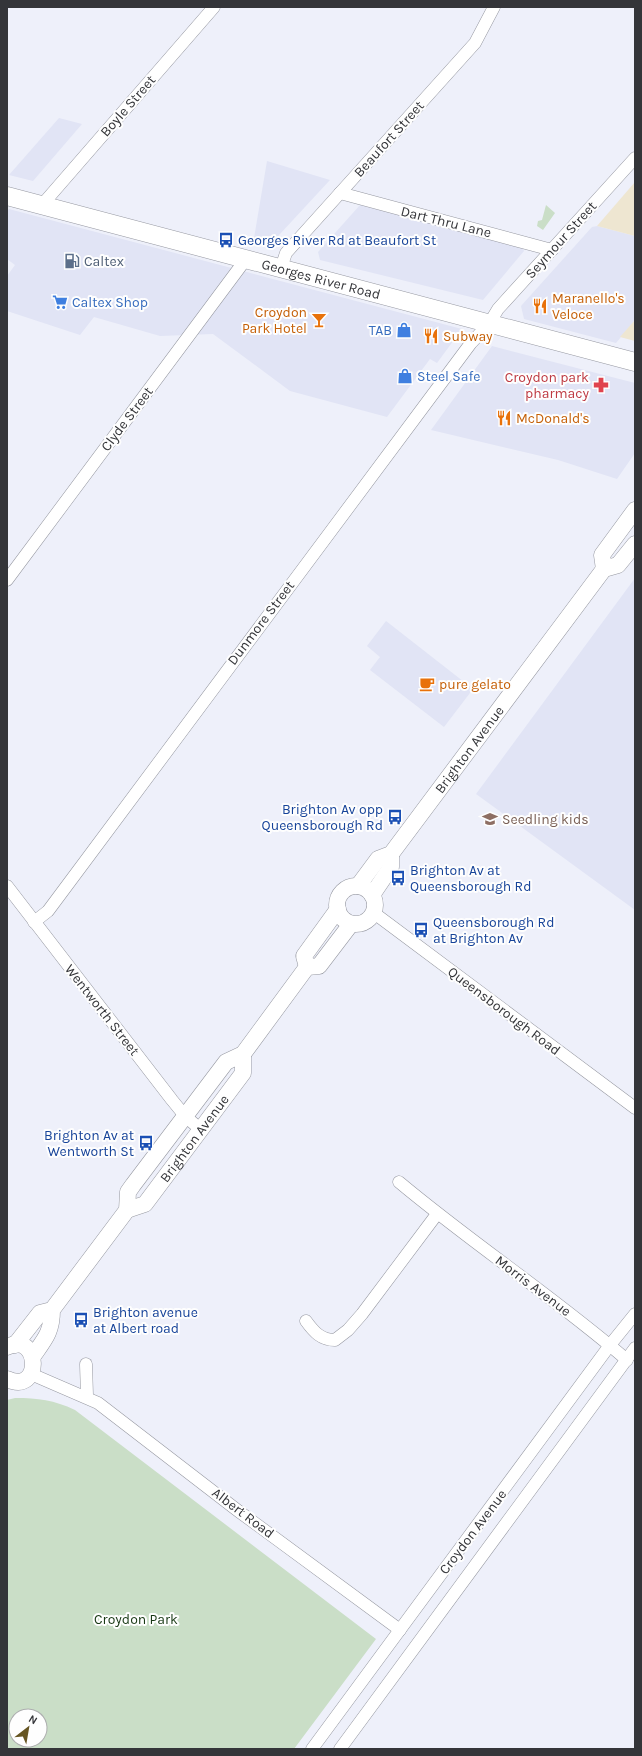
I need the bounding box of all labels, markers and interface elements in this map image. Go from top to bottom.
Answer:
street label: Boyle Street [97,72,159,140]
street label: Beaufort Street [350,97,428,181]
street label: Seymour Street [522,198,600,282]
street label: Dart Thru Lane [399,203,493,241]
bus stop icon: Georges River Rd at Beaufort St [217,231,235,249]
place label: Georges River Rd at Beaufort St [238,232,436,249]
fuel station icon: Caltex [63,252,81,270]
place label: Caltex [84,253,124,270]
street label: Georges River Road [260,255,382,303]
place label: Maranello's Veloce [552,290,625,323]
supermarket icon: Caltex Shop [51,293,69,311]
place label: Caltex Shop [72,294,148,311]
restaurant icon: Maranello's Veloce [531,297,549,315]
place label: Croydon Park Hotel [242,304,307,337]
bar icon: Croydon Park Hotel [310,311,328,329]
shop icon: TAB [395,321,413,339]
place label: TAB [369,322,392,339]
restaurant icon: Subway [422,327,440,345]
place label: Subway [443,328,493,345]
shop icon: Steel Safe [396,367,414,385]
place label: Steel Safe [417,368,481,385]
place label: Croydon park pharmacy [505,369,589,402]
pharmacy icon: Croydon park pharmacy [592,376,610,394]
street label: Clyde Street [97,383,157,455]
restaurant icon: McDonald's [495,409,513,427]
place label: McDonald's [516,410,590,427]
street label: Dunmore Street [224,578,298,668]
cafe icon: pure gelato [418,675,436,693]
place label: pure gelato [439,676,511,693]
street label: Brighton Avenue [431,702,507,797]
place label: Brighton Av opp Queensborough Rd [262,801,383,834]
bus stop icon: Brighton Av opp Queensborough Rd [386,808,404,826]
school or university icon: Seedling kids [481,810,499,828]
place label: Seedling kids [502,811,589,828]
place label: Brighton Av at Queensborough Rd [410,862,531,895]
bus stop icon: Brighton Av at Queensborough Rd [389,869,407,887]
place label: Queensborough Rd at Brighton Av [433,914,554,947]
bus stop icon: Queensborough Rd at Brighton Av [412,921,430,939]
street label: Wentworth Street [61,961,143,1059]
street label: Queensborough Road [444,963,564,1059]
street label: Brighton Avenue [156,1091,232,1186]
place label: Brighton Av at Wentworth St [44,1127,134,1160]
bus stop icon: Brighton Av at Wentworth St [137,1134,155,1152]
street label: Morris Avenue [492,1252,574,1320]
place label: Brighton avenue at Albert road [93,1304,198,1337]
bus stop icon: Brighton avenue at Albert road [72,1311,90,1329]
street label: Albert Road [209,1484,277,1542]
street label: Croydon Avenue [436,1486,510,1578]
park label: Croydon Park [94,1611,178,1628]
north arrow [8,1708,48,1748]
text: N [26,1712,40,1727]

